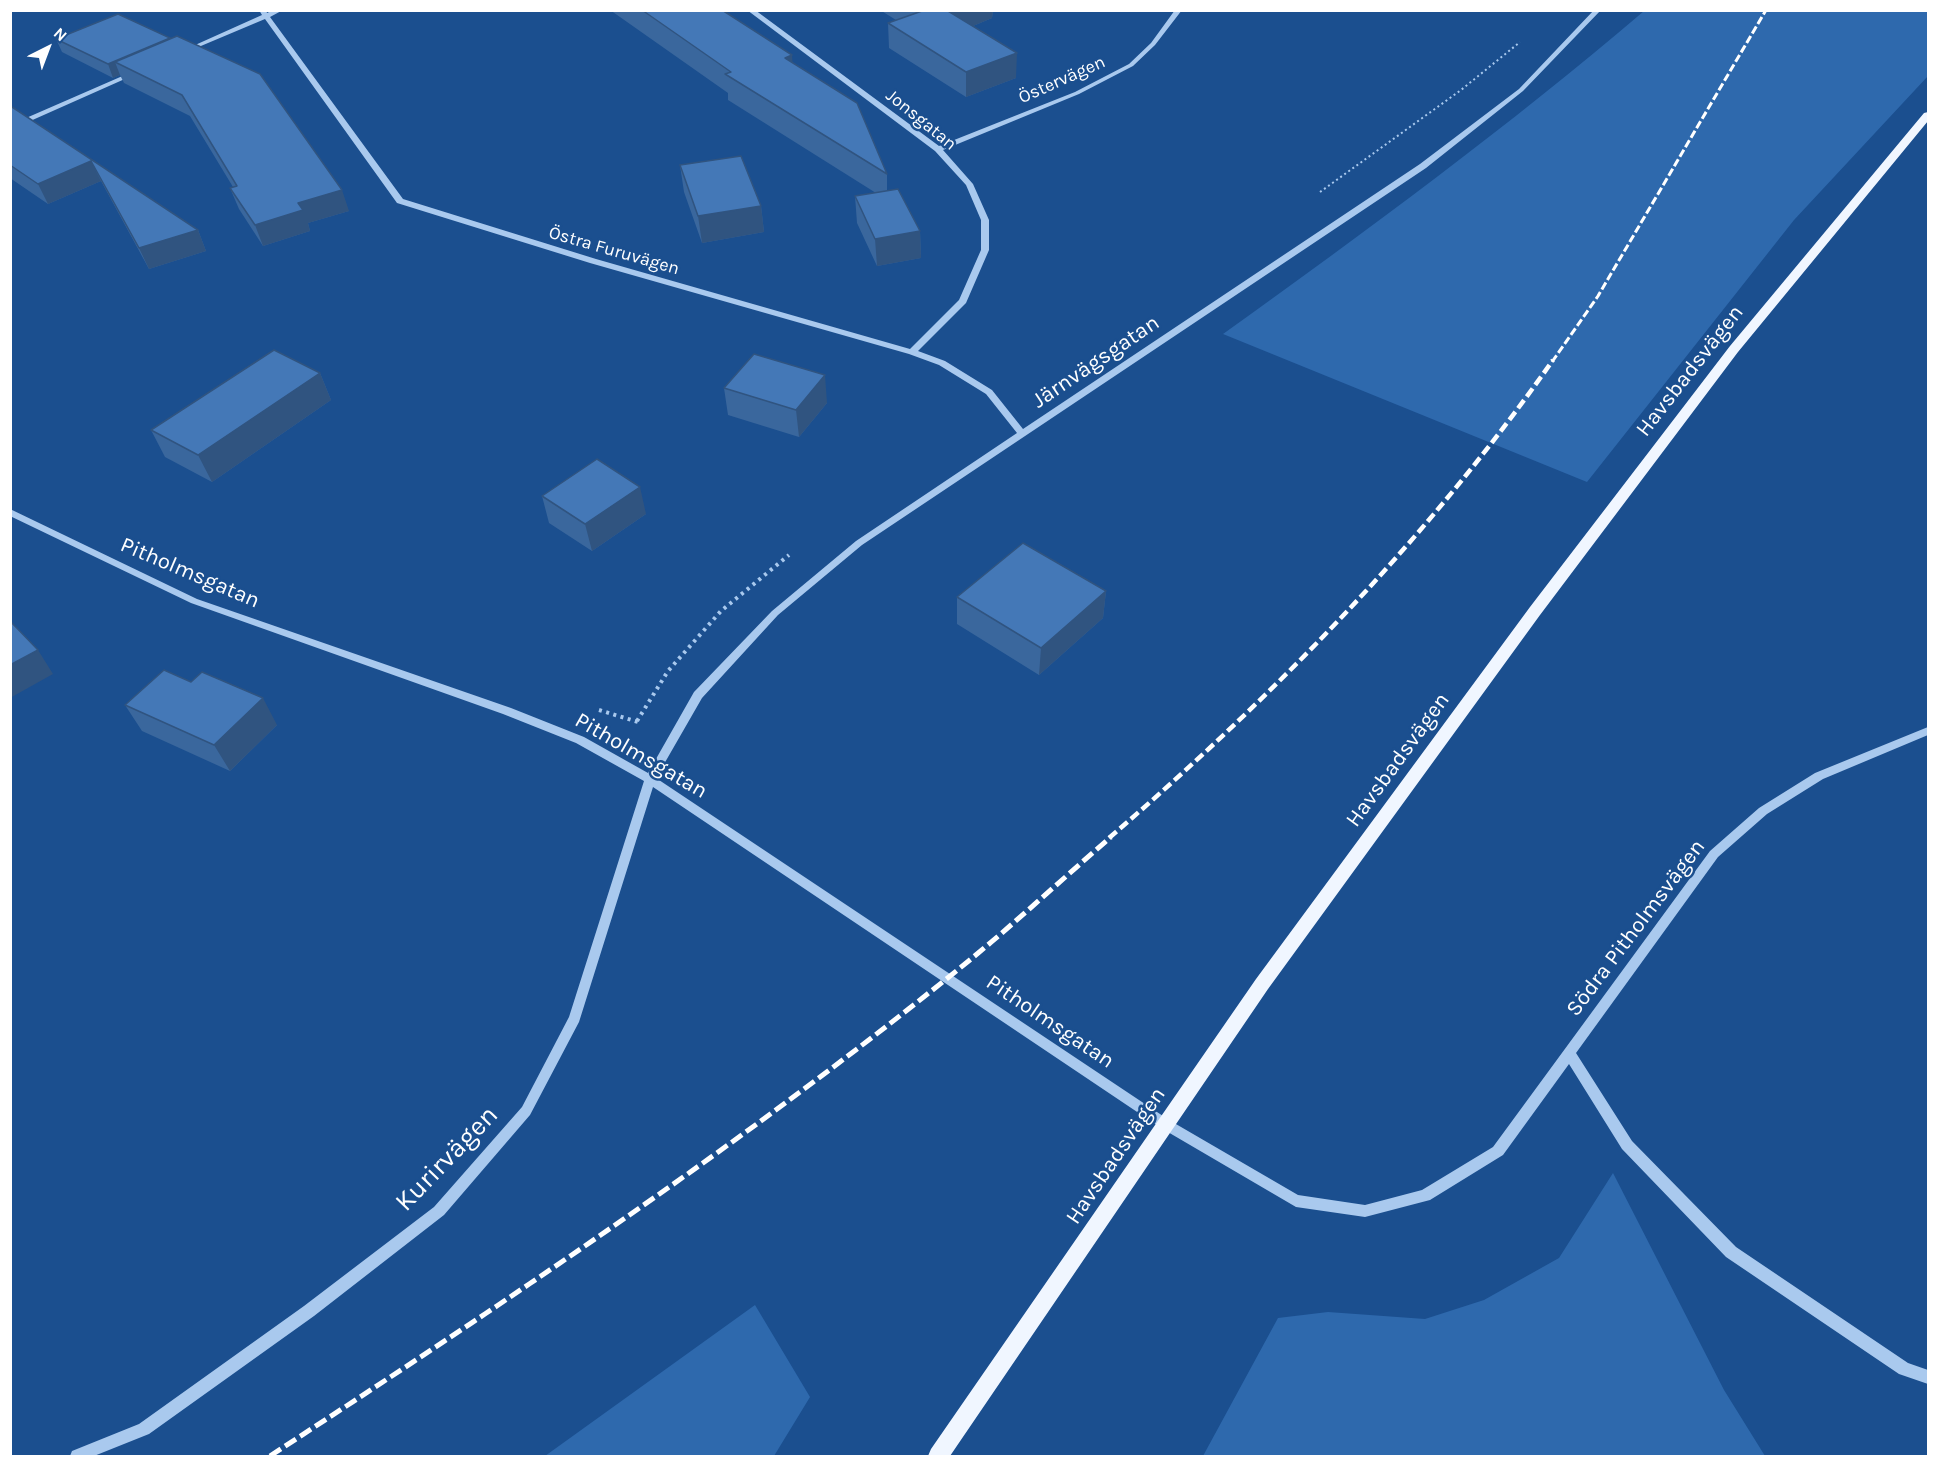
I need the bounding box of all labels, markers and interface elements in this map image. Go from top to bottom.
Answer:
north arrow [18,18,78,78]
text: N [50,23,71,45]
street label: Östervägen [1015,51,1109,109]
street label: Jonsgatan [881,85,961,155]
street label: Östra Furuvägen [546,222,682,280]
street label: Havsbadsvägen [1631,300,1749,442]
street label: Järnvägsgatan [1027,310,1165,414]
street label: Pitholmsgatan [116,532,264,614]
street label: Havsbadsvägen [1340,688,1456,832]
street label: Pitholmsgatan [570,707,712,805]
street label: Södra Pitholmsvägen [1561,834,1711,1022]
street label: Pitholmsgatan [981,969,1119,1075]
street label: Havsbadsvägen [1061,1083,1171,1229]
street label: Kurirvägen [389,1099,505,1219]

